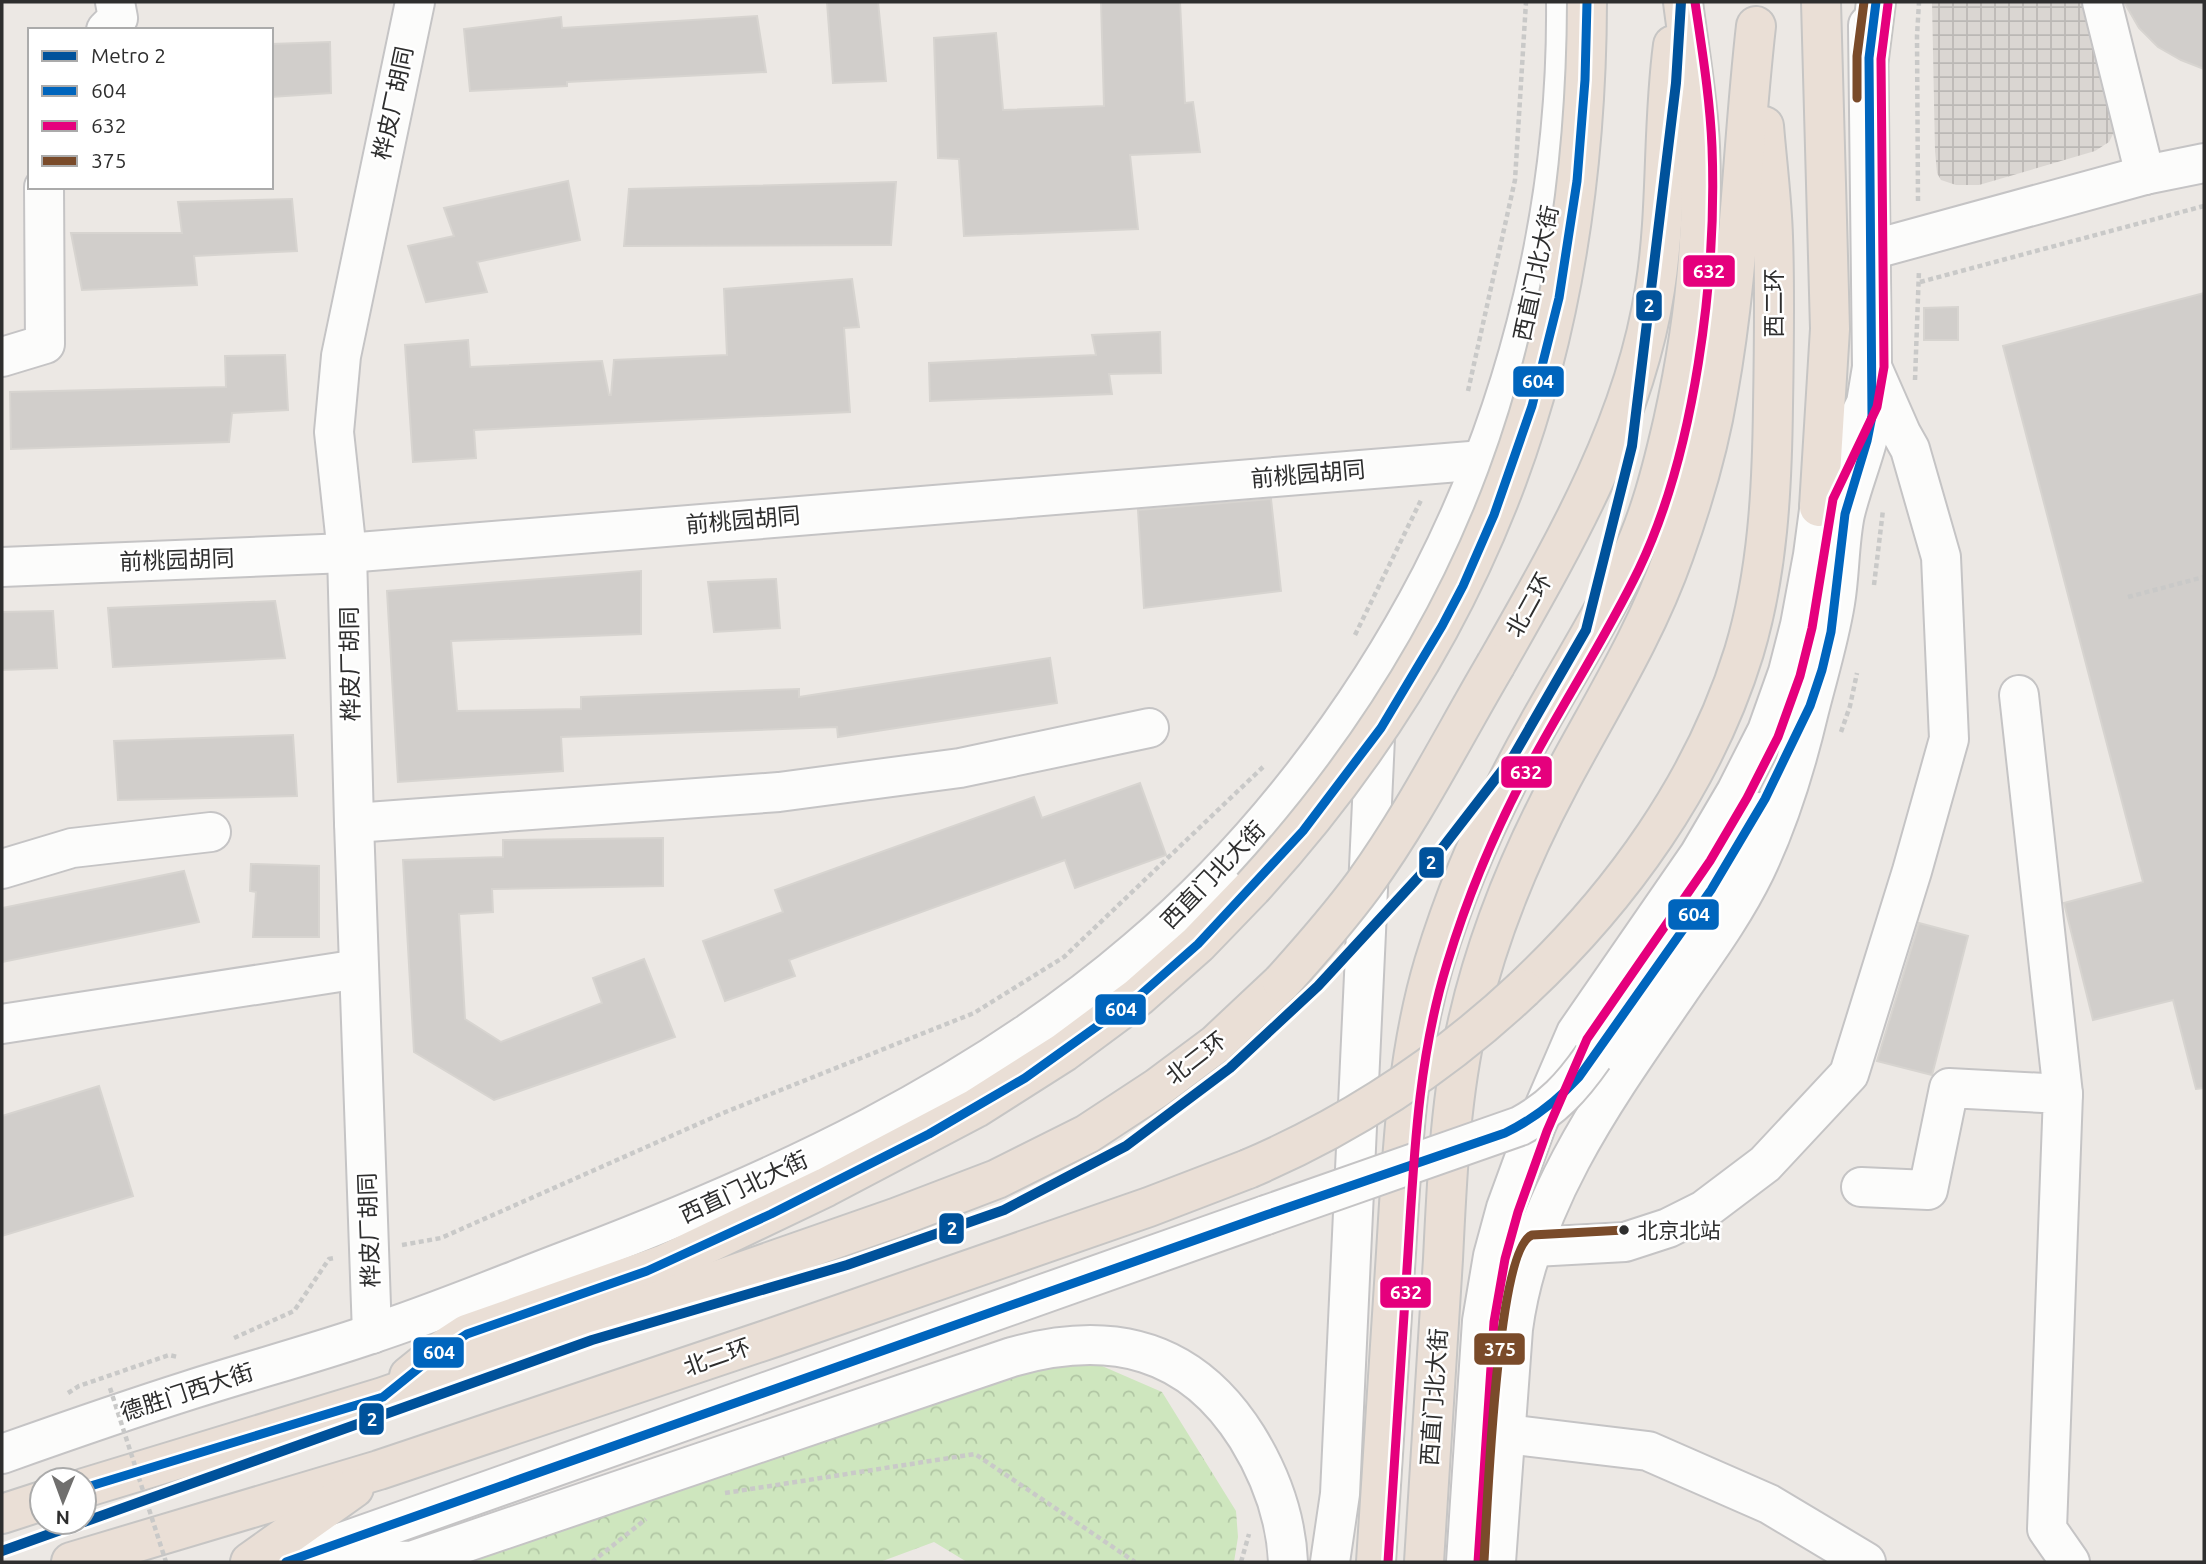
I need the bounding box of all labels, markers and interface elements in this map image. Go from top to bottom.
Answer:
legend [28,28,273,189]
text: Metro 2 [91,43,166,67]
street label: 桦皮厂胡同 [368,44,417,162]
text: 604 [91,78,127,102]
text: 632 [91,113,127,137]
text: 375 [91,148,127,172]
street label: 西直门北大街 [1509,203,1562,343]
line badge: 632 [1682,254,1736,288]
text: 632 [1693,260,1725,282]
street label: 西二环 [1761,269,1786,338]
line badge: 2 [1635,289,1663,322]
text: 2 [1644,294,1654,316]
line badge: 604 [1512,365,1565,398]
text: 604 [1522,370,1554,392]
street label: 前桃园胡同 [1250,456,1366,491]
street label: 前桃园胡同 [685,502,801,537]
street label: 前桃园胡同 [119,545,235,574]
street label: 北二环 [1501,569,1556,641]
street label: 桦皮厂胡同 [336,606,363,722]
line badge: 632 [1500,755,1553,789]
text: 632 [1510,761,1542,783]
street label: 西直门北大街 [1156,816,1270,933]
line badge: 2 [1418,846,1445,879]
text: 2 [1426,851,1436,873]
line badge: 604 [1667,898,1720,931]
text: 604 [1678,903,1710,925]
line badge: 604 [1094,993,1147,1026]
text: 604 [1105,998,1137,1020]
street label: 北二环 [1161,1027,1231,1089]
street label: 西直门北大街 [676,1146,812,1227]
street label: 桦皮厂胡同 [354,1172,383,1288]
line badge: 2 [938,1212,965,1245]
text: 2 [947,1217,957,1239]
place label: 北京北站 [1637,1218,1721,1242]
marker: 北京北站 [1617,1223,1631,1237]
line badge: 632 [1379,1276,1432,1309]
text: 632 [1390,1281,1422,1303]
street label: 西直门北大街 [1416,1327,1451,1467]
line badge: 375 [1473,1332,1526,1366]
street label: 北二环 [680,1333,754,1380]
line badge: 604 [412,1336,465,1369]
text: 375 [1484,1338,1516,1360]
text: 604 [423,1341,455,1363]
street label: 德胜门西大街 [117,1358,256,1425]
line badge: 2 [358,1402,385,1436]
text: 2 [367,1408,377,1430]
north arrow [28,1466,98,1536]
text: N [55,1507,70,1529]

